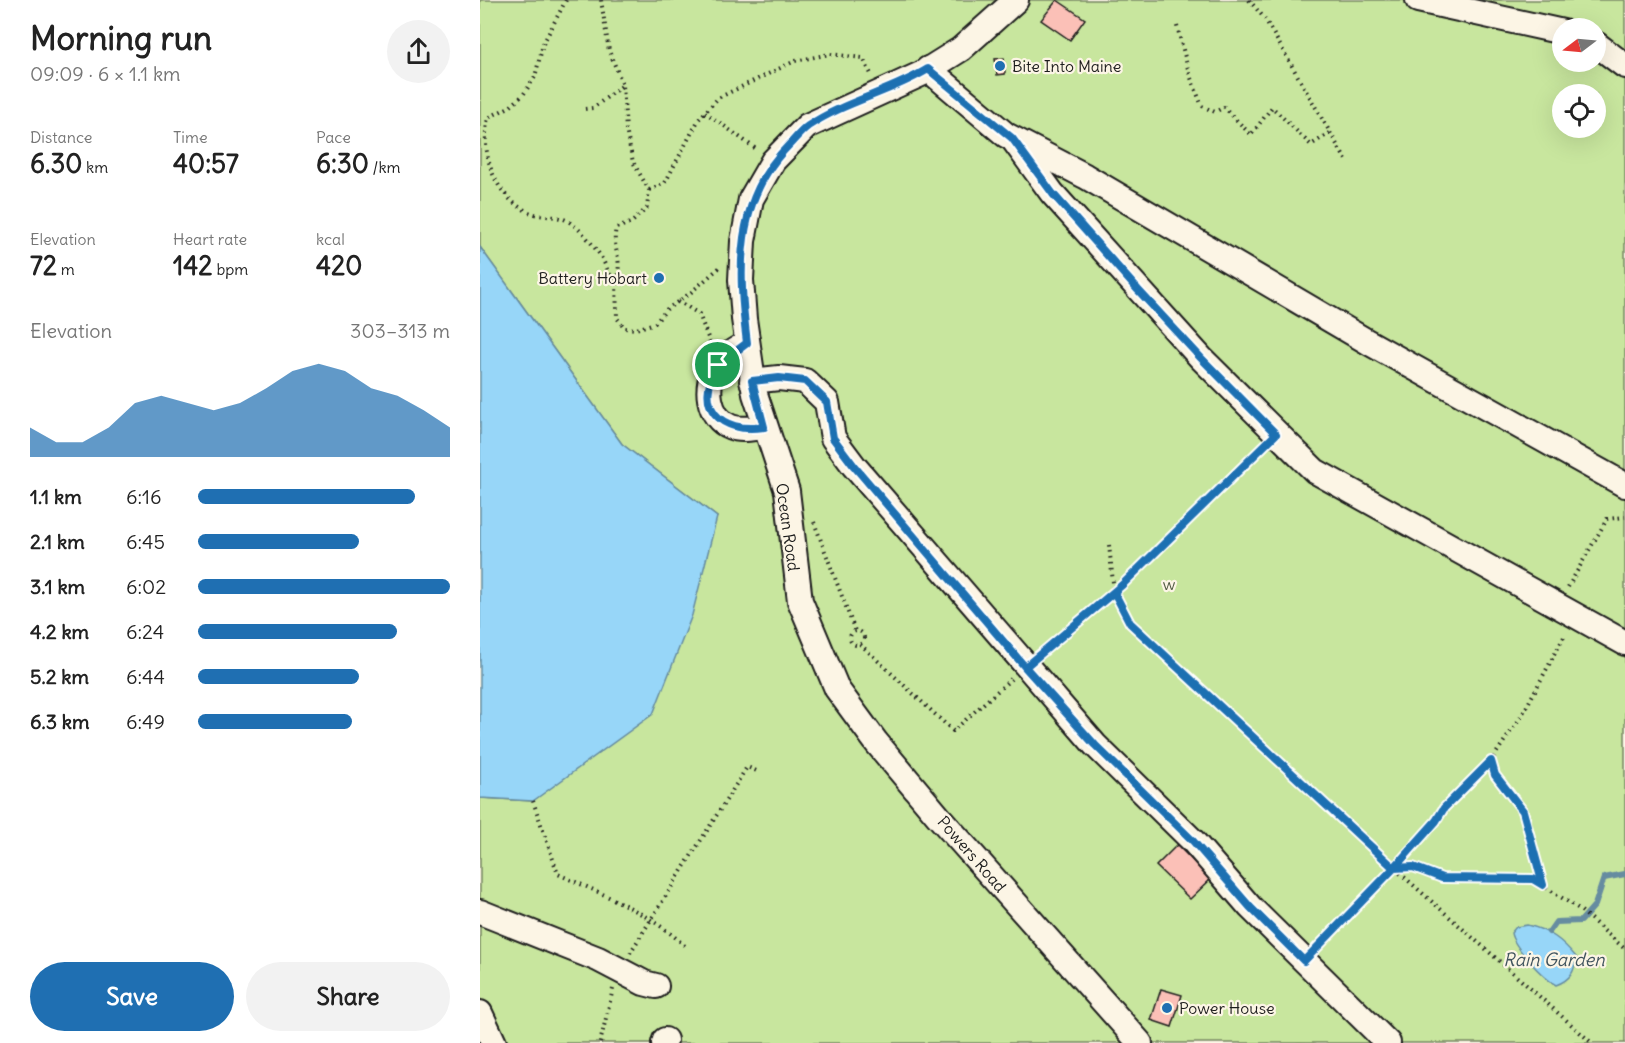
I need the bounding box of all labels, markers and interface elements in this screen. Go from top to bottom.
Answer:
text: Morning run [30,17,212,59]
north arrow [1552,18,1606,72]
map controls [1552,18,1606,138]
button: share [387,20,450,83]
place label: Bite Into Maine [1012,56,1121,76]
marker: Bite Into Maine [993,59,1007,73]
text: 09:09 · 6 × 1.1 km [30,61,181,86]
button: locate [1552,84,1606,138]
text: Distance [30,127,92,147]
text: Time [173,127,208,147]
text: Pace [316,127,351,147]
text: 6.30 [30,147,82,180]
text: 40:57 [173,147,239,180]
text: 6:30 [316,147,369,180]
text: km [82,157,108,177]
text: /km [369,157,401,177]
text: Elevation [30,229,96,249]
text: Heart rate [173,229,247,249]
text: kcal [316,229,345,249]
text: 72 [30,249,57,282]
text: 142 [173,249,213,282]
text: 420 [316,249,362,282]
text: m [57,259,75,279]
text: bpm [213,259,248,279]
place label: Battery Hobart [538,268,648,288]
marker: Battery Hobart [652,271,666,285]
text: Elevation [30,318,112,343]
text: 303–313 m [350,318,450,343]
pin [692,339,743,390]
icon: arrive [701,348,734,381]
street label: Ocean Road [772,482,804,572]
text: 1.1 km [30,484,82,509]
text: 6:16 [126,484,162,509]
text: 2.1 km [30,529,85,554]
text: 6:45 [126,529,165,554]
text: 3.1 km [30,574,85,599]
text: 6:02 [126,574,166,599]
park label: w [1163,574,1176,594]
text: 4.2 km [30,619,89,644]
text: 6:24 [126,619,164,644]
text: 5.2 km [30,664,89,689]
text: 6:44 [126,664,165,689]
text: 6.3 km [30,709,90,734]
text: 6:49 [126,709,165,734]
street label: Powers Road [933,812,1011,896]
water label: Rain Garden [1503,948,1605,971]
button: Save [30,962,234,1031]
button: Share [246,962,450,1031]
place label: Power House [1179,998,1275,1018]
marker: Power House [1160,1001,1174,1015]

